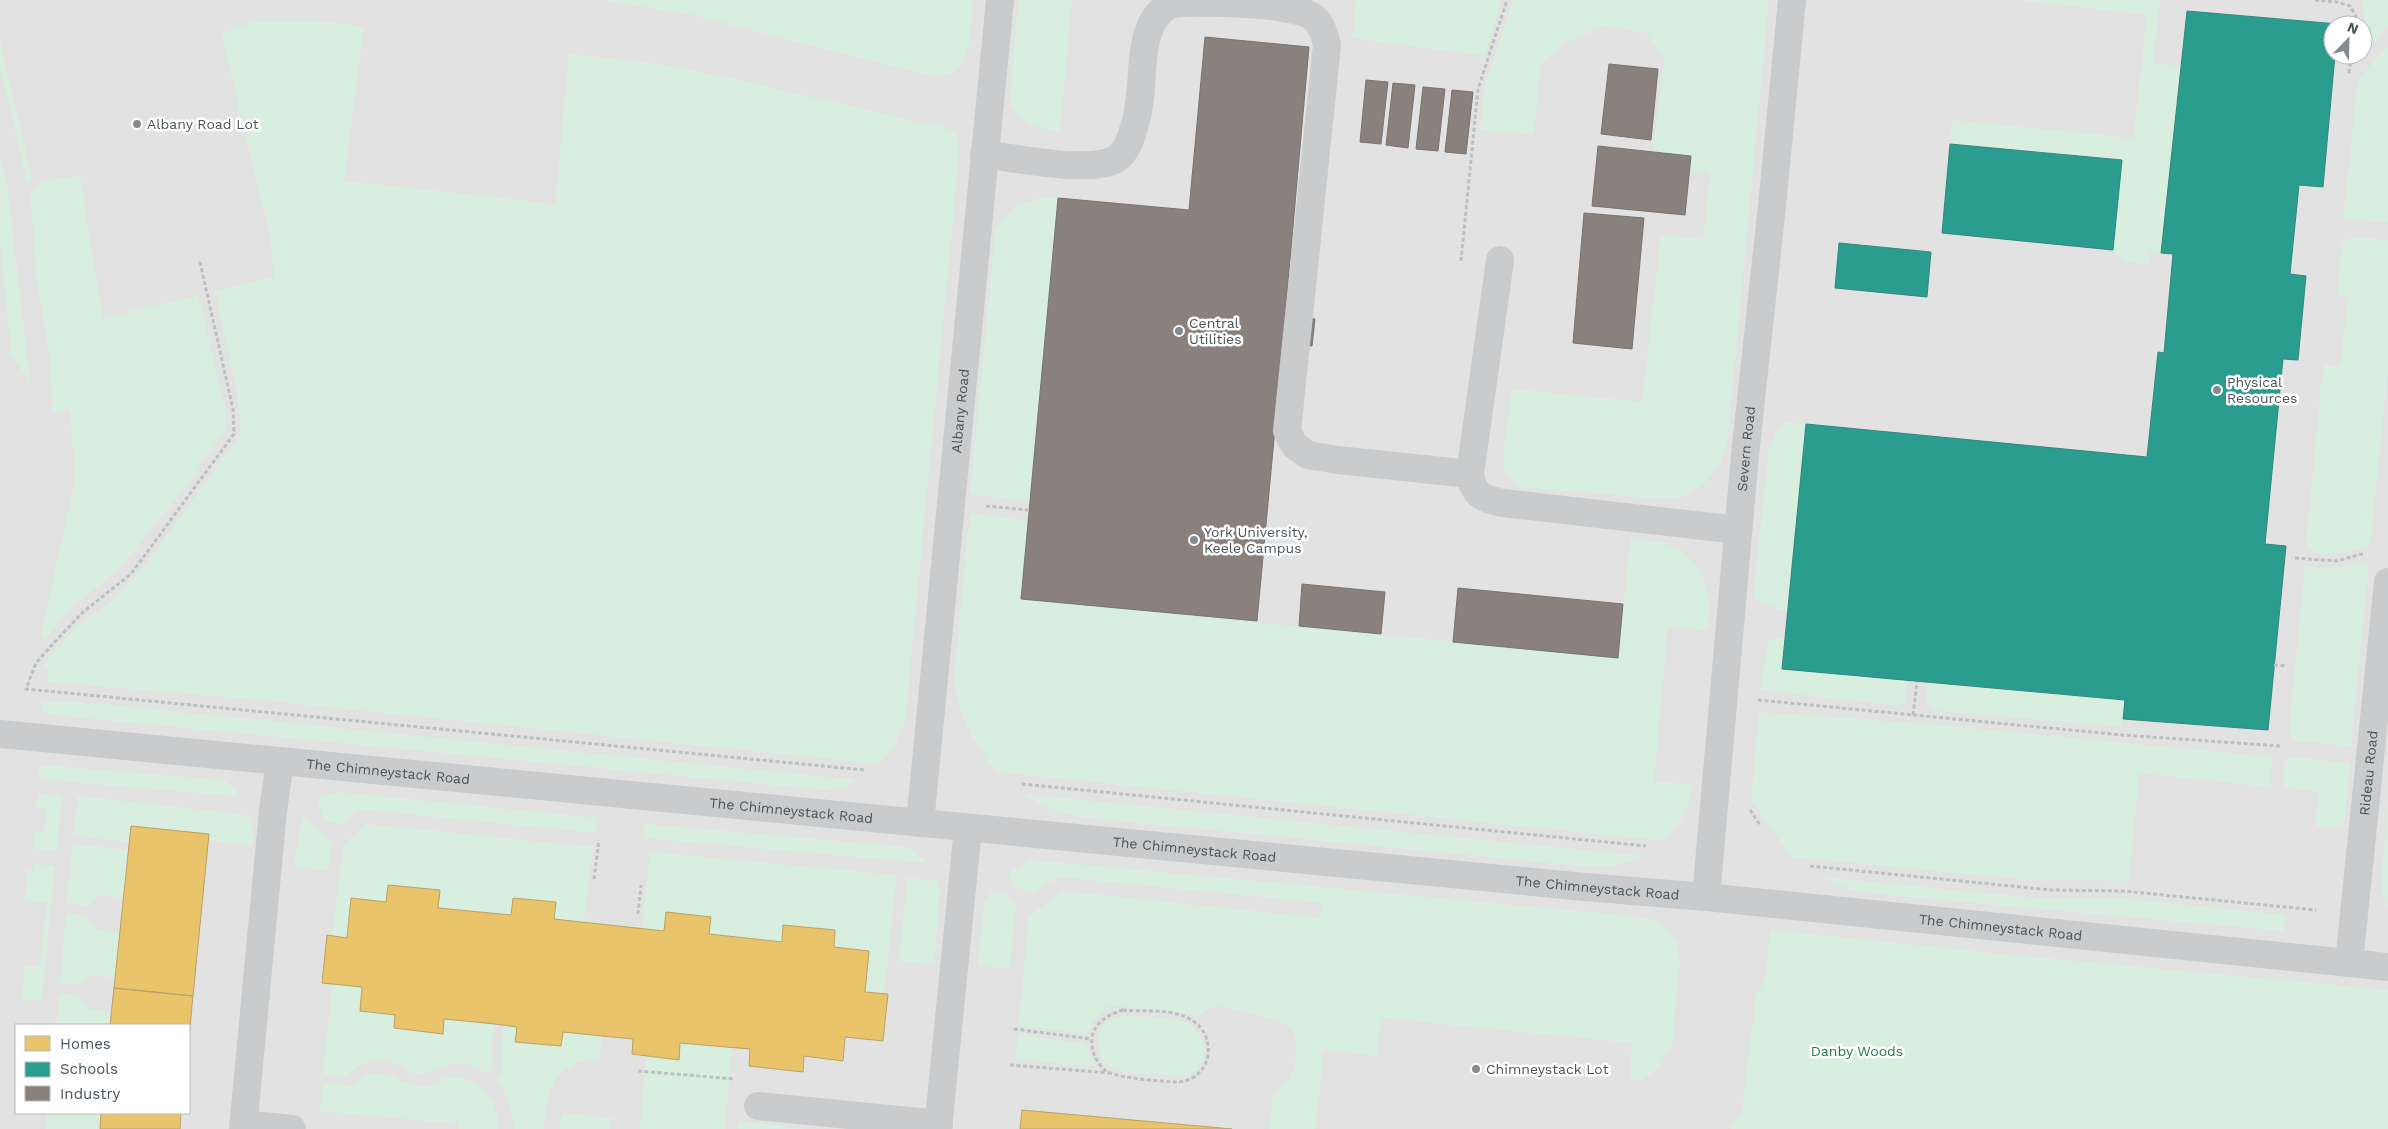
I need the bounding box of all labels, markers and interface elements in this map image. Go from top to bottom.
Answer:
north arrow [2323,15,2373,65]
text: N [2345,19,2361,37]
place label: Albany Road Lot [147,116,259,132]
marker: Albany Road Lot [131,118,143,130]
place label: Central Utilities [1189,315,1242,347]
marker: Central Utilities [1173,325,1185,337]
street label: Albany Road [948,368,972,454]
place label: Physical Resources [2227,374,2297,406]
marker: Physical Resources [2211,384,2223,396]
street label: Severn Road [1734,405,1758,492]
place label: York University, Keele Campus [1204,524,1307,556]
marker: York University, Keele Campus [1188,534,1200,546]
street label: Rideau Road [2356,730,2381,816]
street label: The Chimneystack Road [306,756,471,787]
street label: The Chimneystack Road [709,795,874,826]
street label: The Chimneystack Road [1112,833,1277,865]
street label: The Chimneystack Road [1515,872,1680,903]
street label: The Chimneystack Road [1918,911,2083,944]
legend [15,1024,190,1114]
text: Homes [60,1035,111,1053]
park label: Danby Woods [1811,1043,1903,1059]
text: Schools [60,1060,118,1078]
place label: Chimneystack Lot [1486,1061,1609,1077]
marker: Chimneystack Lot [1470,1063,1482,1075]
text: Industry [60,1085,121,1103]

